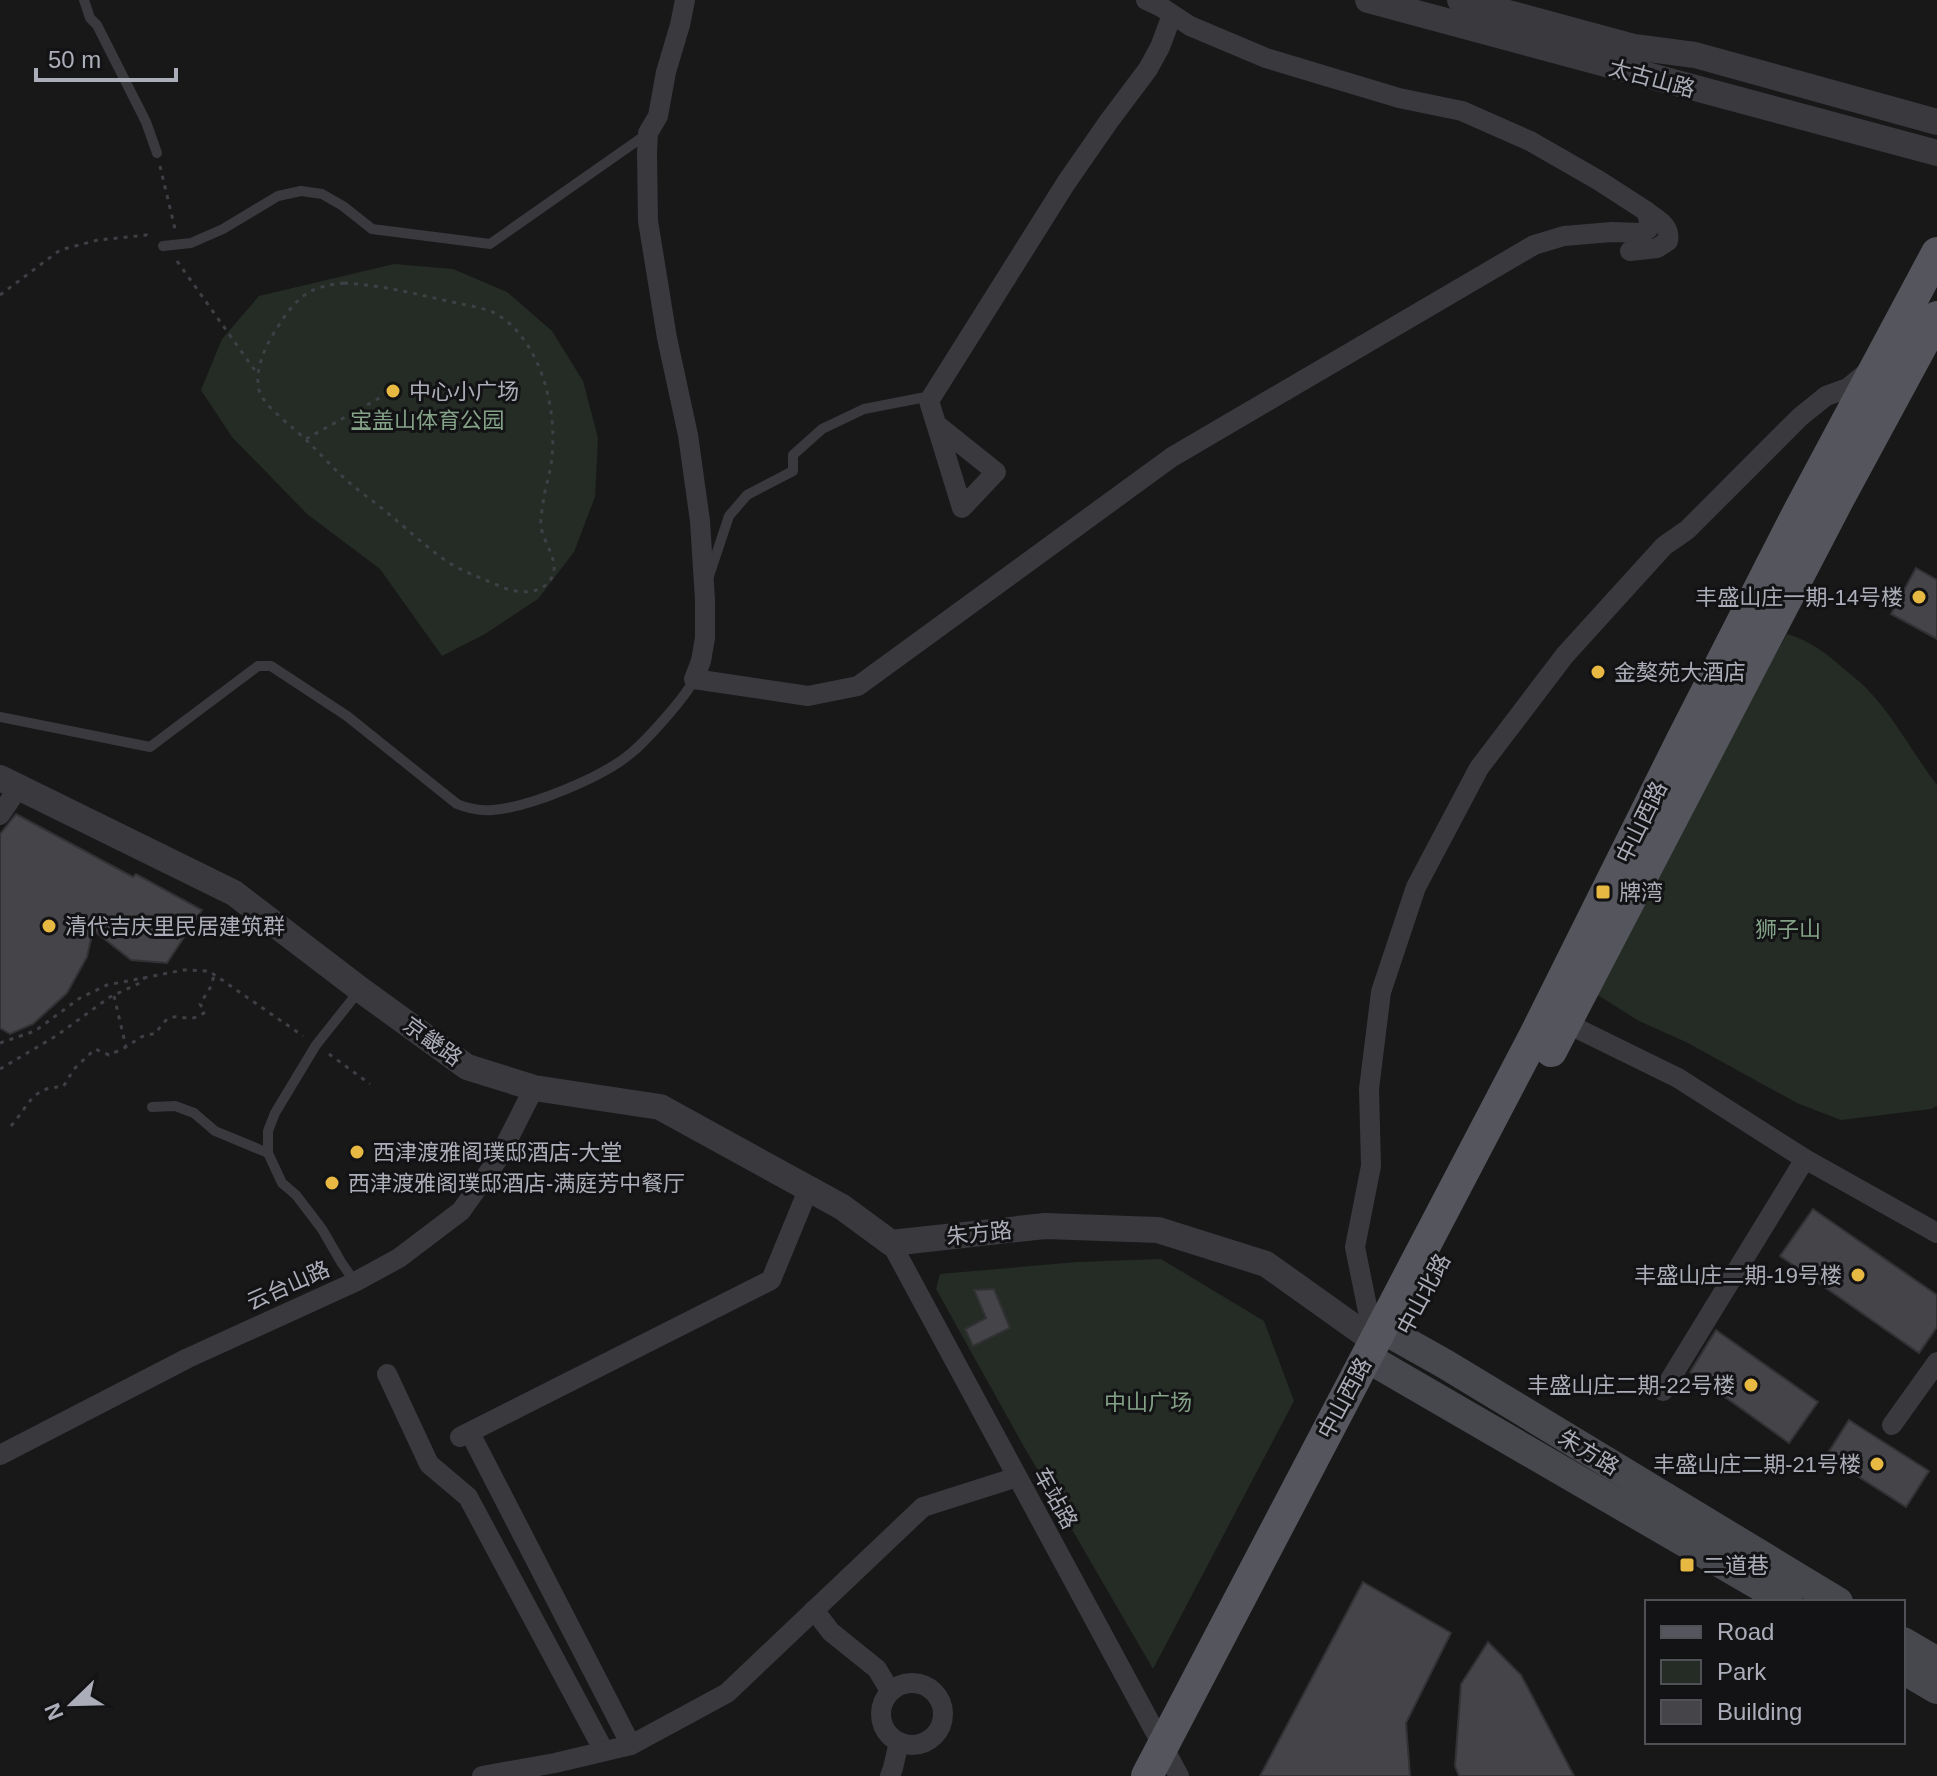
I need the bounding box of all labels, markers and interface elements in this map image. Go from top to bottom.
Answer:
scale bar [36,32,176,82]
text: 50 m [48,46,101,73]
street label: 太古山路 [1606,55,1698,102]
place label: 中心小广场 [409,379,519,404]
marker: 中心小广场 [384,382,402,400]
park label: 宝盖山体育公园 [350,408,504,433]
place label: 丰盛山庄一期-14号楼 [1695,585,1903,610]
marker: 丰盛山庄一期-14号楼 [1910,588,1928,606]
place label: 金獒苑大酒店 [1614,660,1746,685]
marker: 金獒苑大酒店 [1589,663,1607,681]
street label: 中山西路 [1611,777,1672,867]
place label: 牌湾 [1619,880,1663,905]
marker: 牌湾 [1594,883,1612,901]
place label: 清代吉庆里民居建筑群 [65,914,285,939]
marker: 清代吉庆里民居建筑群 [40,917,58,935]
park label: 狮子山 [1755,917,1821,942]
street label: 京畿路 [399,1012,467,1071]
place label: 西津渡雅阁璞邸酒店-大堂 [373,1140,622,1165]
marker: 西津渡雅阁璞邸酒店-大堂 [348,1143,366,1161]
place label: 西津渡雅阁璞邸酒店-满庭芳中餐厅 [348,1171,685,1196]
marker: 西津渡雅阁璞邸酒店-满庭芳中餐厅 [323,1174,341,1192]
street label: 朱方路 [945,1218,1013,1249]
street label: 中山北路 [1392,1250,1455,1339]
street label: 云台山路 [243,1256,333,1315]
place label: 丰盛山庄二期-19号楼 [1634,1263,1842,1288]
marker: 丰盛山庄二期-19号楼 [1849,1266,1867,1284]
street label: 中山西路 [1313,1354,1376,1443]
place label: 丰盛山庄二期-22号楼 [1527,1373,1735,1398]
marker: 丰盛山庄二期-22号楼 [1742,1376,1760,1394]
park label: 中山广场 [1104,1390,1192,1415]
street label: 朱方路 [1554,1425,1623,1480]
place label: 丰盛山庄二期-21号楼 [1653,1452,1861,1477]
marker: 丰盛山庄二期-21号楼 [1868,1455,1886,1473]
street label: 车站路 [1029,1463,1082,1533]
place label: 二道巷 [1703,1553,1769,1578]
marker: 二道巷 [1678,1556,1696,1574]
legend [1645,1600,1905,1744]
text: Road [1717,1618,1774,1645]
text: Park [1717,1658,1767,1685]
north arrow [32,1664,112,1744]
text: Building [1717,1698,1802,1725]
text: N [39,1699,69,1724]

